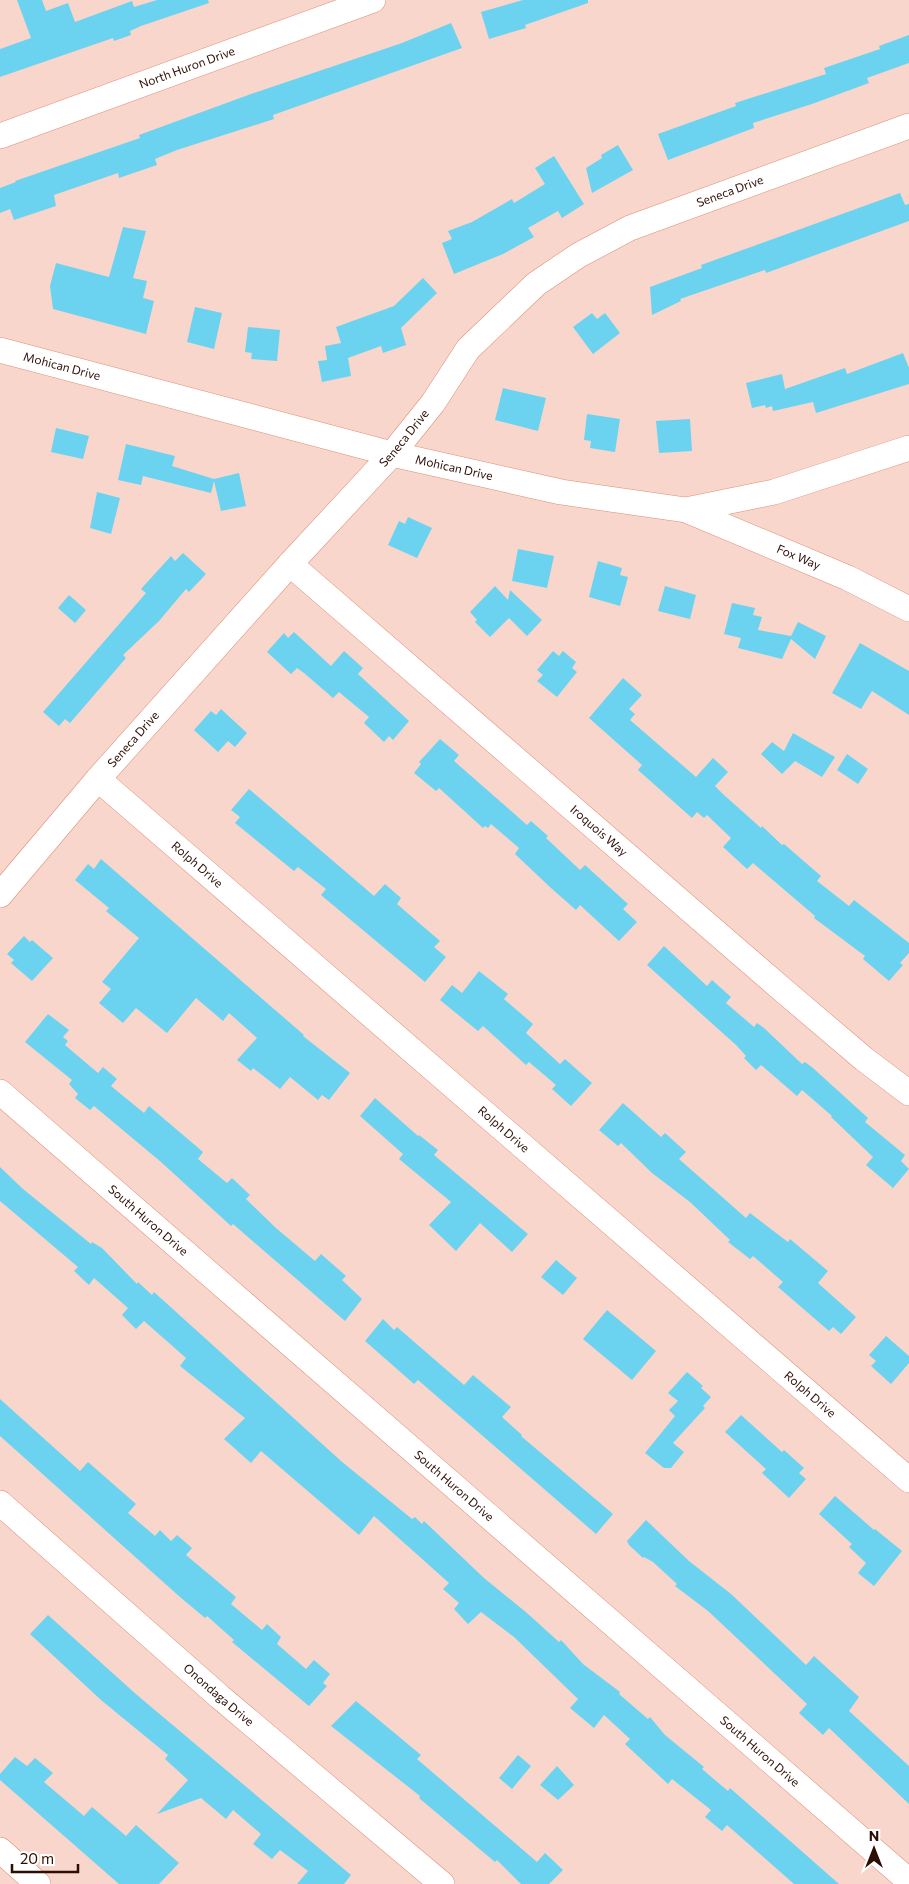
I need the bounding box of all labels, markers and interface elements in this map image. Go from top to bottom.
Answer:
street label: North Huron Drive [137,43,236,91]
street label: Seneca Drive [694,172,765,209]
street label: Mohican Drive [22,349,102,382]
street label: Seneca Drive [376,406,431,469]
street label: Mohican Drive [414,451,494,482]
street label: Fox Way [775,541,823,572]
street label: Seneca Drive [104,708,161,770]
street label: Iroquois Way [568,802,631,859]
street label: Rolph Drive [169,838,226,890]
street label: Rolph Drive [476,1103,533,1155]
street label: South Huron Drive [106,1181,191,1258]
street label: Rolph Drive [782,1368,839,1420]
street label: South Huron Drive [412,1447,497,1524]
street label: Onondaga Drive [181,1660,257,1728]
street label: South Huron Drive [718,1712,803,1789]
north arrow [849,1824,899,1874]
text: N [869,1827,879,1844]
scale bar [12,1842,79,1874]
text: 20 m [20,1849,54,1867]

